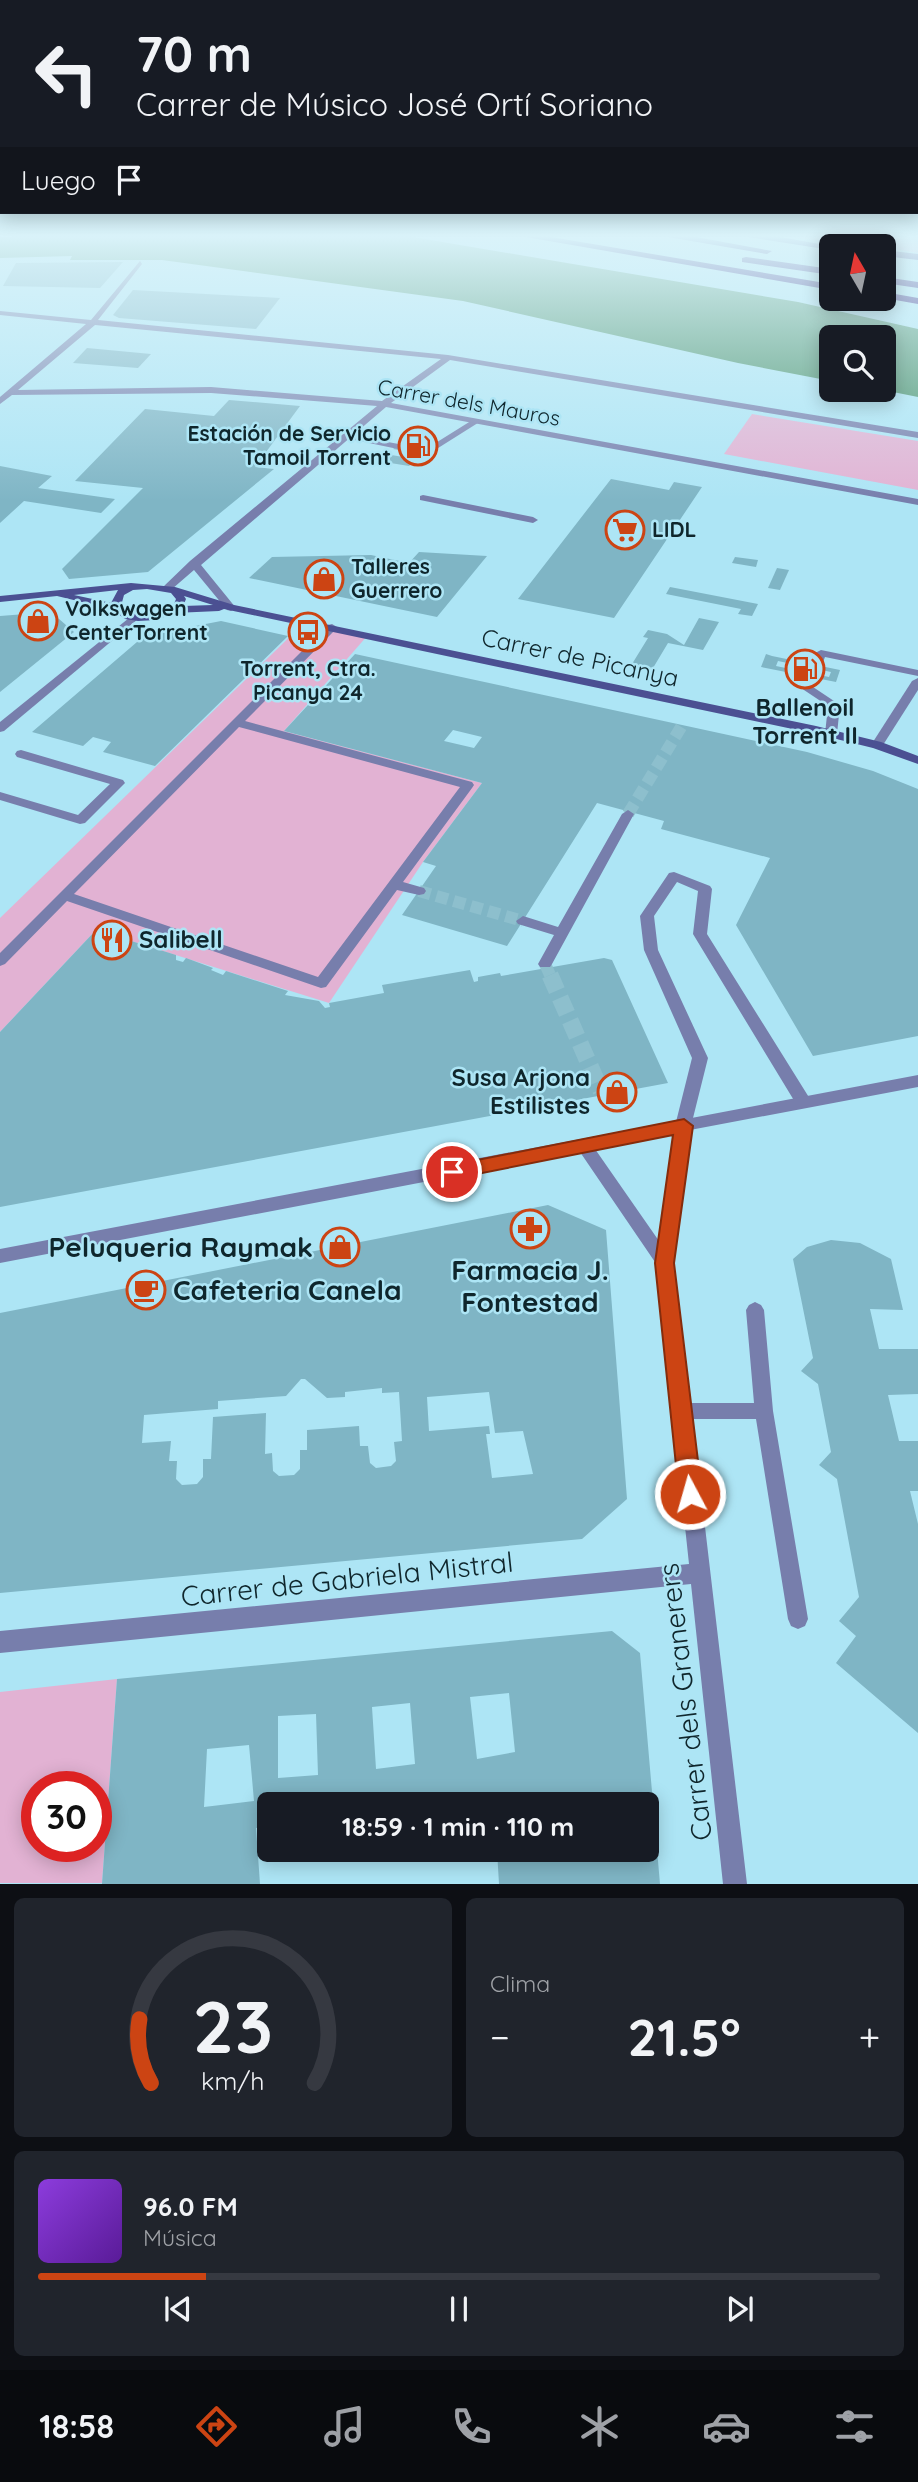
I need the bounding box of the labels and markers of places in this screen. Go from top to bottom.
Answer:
place label: Estación de Servicio Tamoil Torrent [187,420,391,470]
fuel station icon: Estación de Servicio Tamoil Torrent [397,425,439,467]
supermarket icon: LIDL [604,509,646,551]
place label: LIDL [652,516,696,542]
place label: Talleres Guerrero [351,553,442,603]
shop icon: Talleres Guerrero [303,558,345,600]
place label: Volkswagen CenterTorrent [65,595,208,645]
shop icon: Volkswagen CenterTorrent [17,600,59,642]
bus stop icon: Torrent, Ctra. Picanya 24 [287,611,329,653]
fuel station icon: Ballenoil Torrent II [784,648,826,690]
place label: Torrent, Ctra. Picanya 24 [240,655,376,705]
place label: Ballenoil Torrent II [752,692,858,750]
restaurant icon: Salibell [91,919,133,961]
place label: Salibell [139,924,223,954]
place label: Susa Arjona Estilistes [452,1062,590,1120]
shop icon: Susa Arjona Estilistes [596,1071,638,1113]
pin [422,1142,482,1202]
pharmacy icon: Farmacia J. Fontestad [509,1208,551,1250]
shop icon: Peluqueria Raymak [319,1226,361,1268]
place label: Peluqueria Raymak [49,1229,313,1264]
place label: Farmacia J. Fontestad [451,1252,609,1319]
cafe icon: Cafeteria Canela [125,1269,167,1311]
place label: Cafeteria Canela [173,1272,402,1307]

